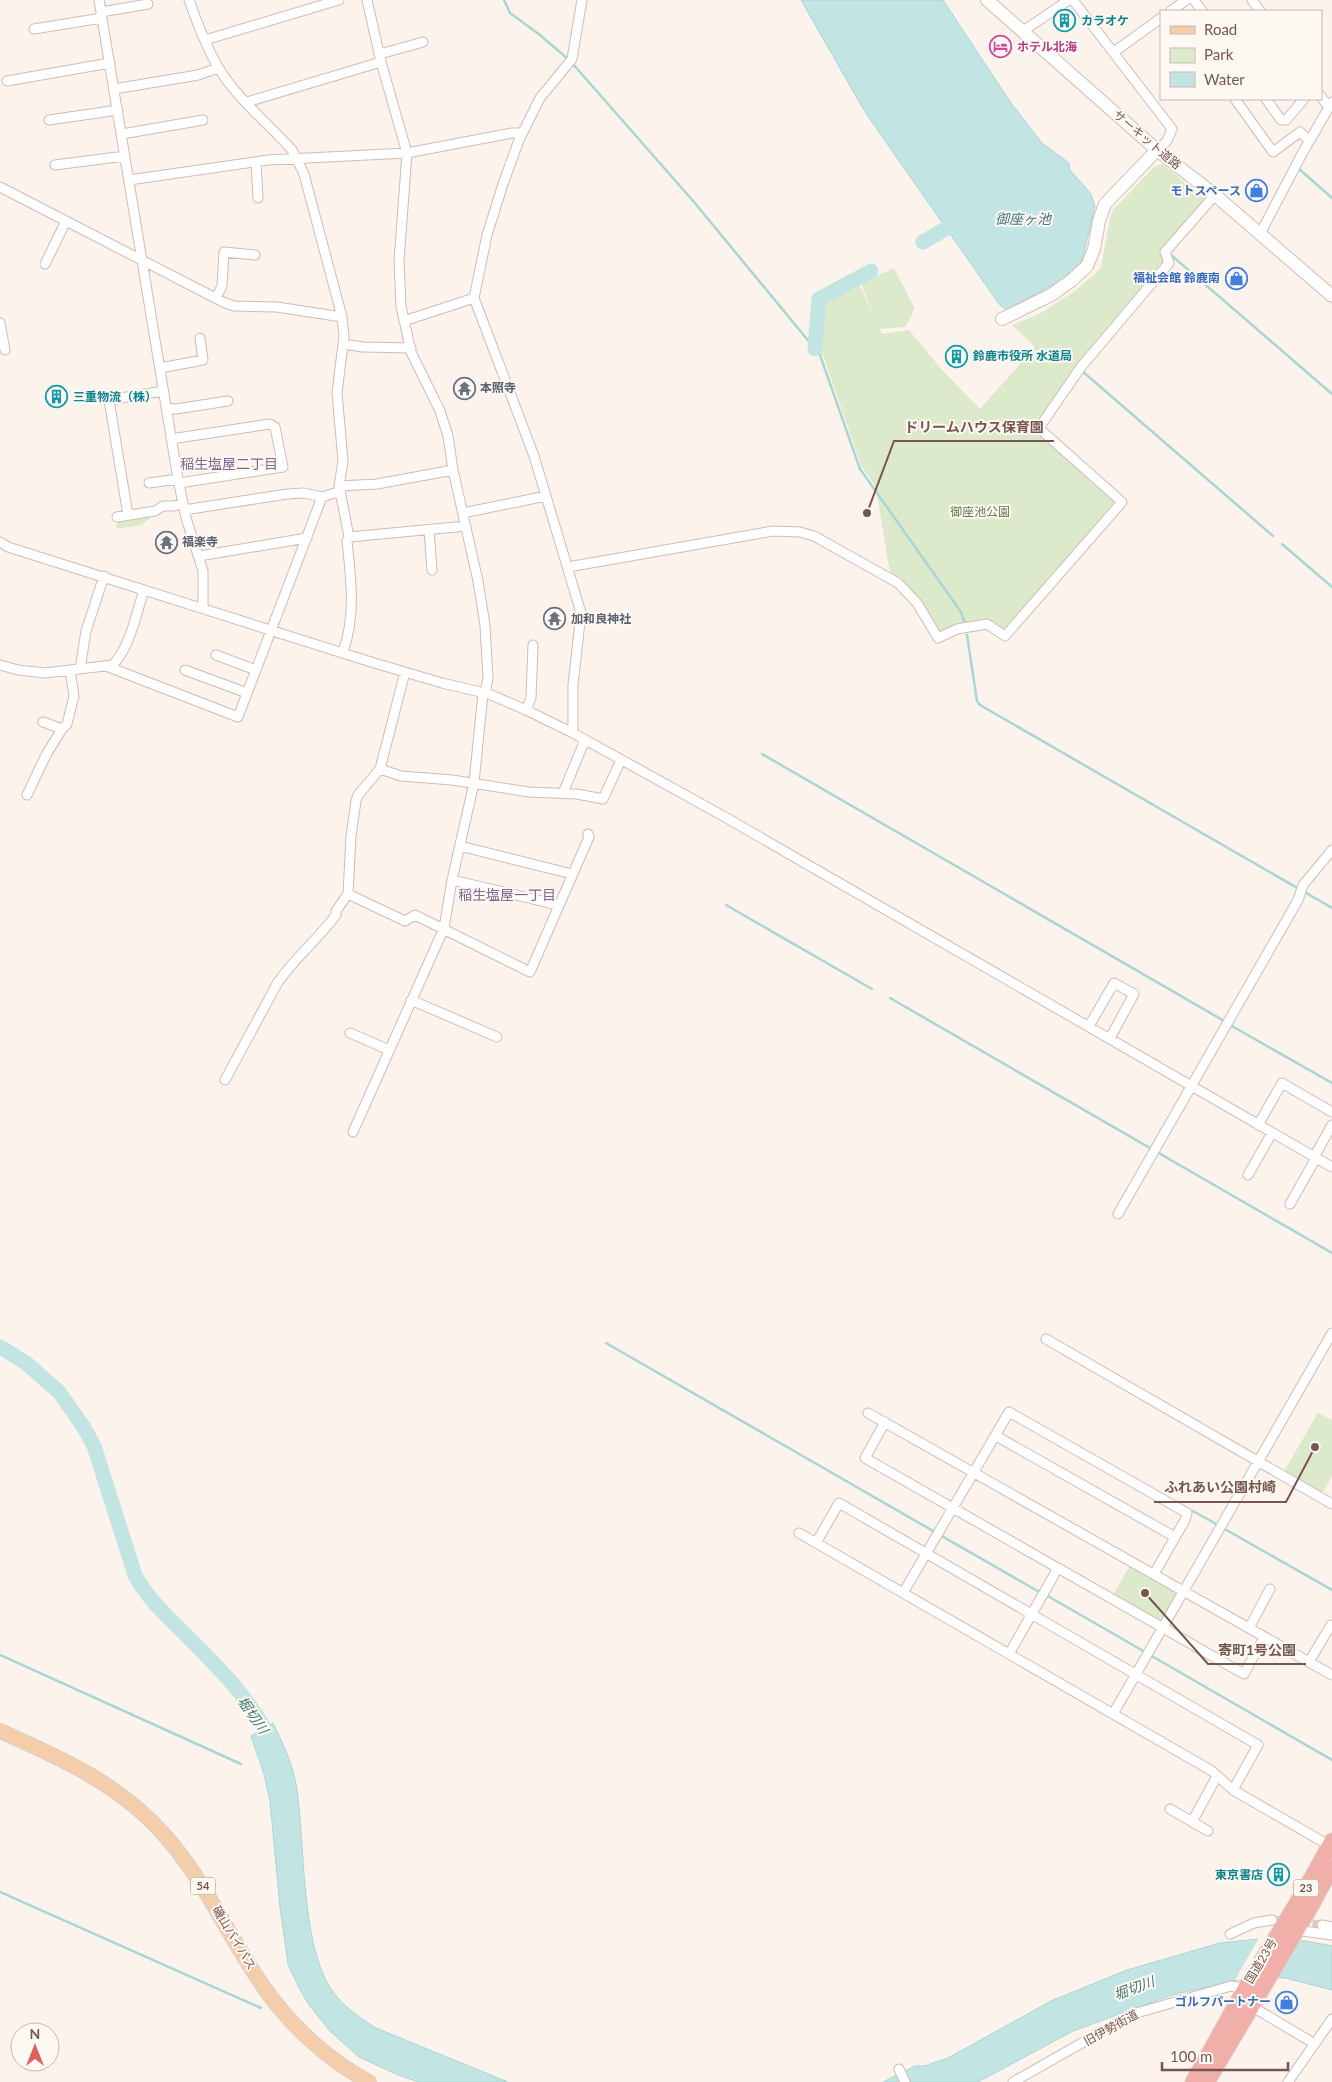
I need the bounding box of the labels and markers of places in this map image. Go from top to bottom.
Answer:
building icon: カラオケ [1053,9,1077,33]
place label: カラオケ [1081,13,1129,28]
hotel icon: ホテル北海 [989,35,1013,59]
place label: ホテル北海 [1017,39,1077,54]
shop icon: モトスペース [1245,179,1269,203]
place label: モトスペース [1170,183,1241,198]
shop icon: 福祉会館 鈴鹿南 [1224,266,1248,290]
place label: 福祉会館 鈴鹿南 [1133,270,1220,285]
building icon: 鈴鹿市役所 水道局 [945,344,969,368]
place label: 鈴鹿市役所 水道局 [972,348,1072,363]
temple icon: 本照寺 [452,376,476,400]
place label: 本照寺 [480,380,516,395]
building icon: 三重物流（株） [45,385,69,409]
place label: 三重物流（株） [73,389,157,404]
callout: ドリームハウス保育園 [894,412,1054,441]
temple icon: 福楽寺 [154,530,178,554]
place label: 福楽寺 [182,534,218,549]
temple icon: 加和良神社 [543,607,567,631]
place label: 加和良神社 [571,611,631,626]
callout: ふれあい公園村崎 [1154,1473,1286,1502]
callout: 寄町1号公園 [1208,1635,1306,1664]
building icon: 東京書店 [1267,1863,1291,1887]
place label: 東京書店 [1215,1867,1263,1882]
shop icon: ゴルフパートナー [1275,1990,1299,2014]
place label: ゴルフパートナー [1175,1994,1271,2009]

